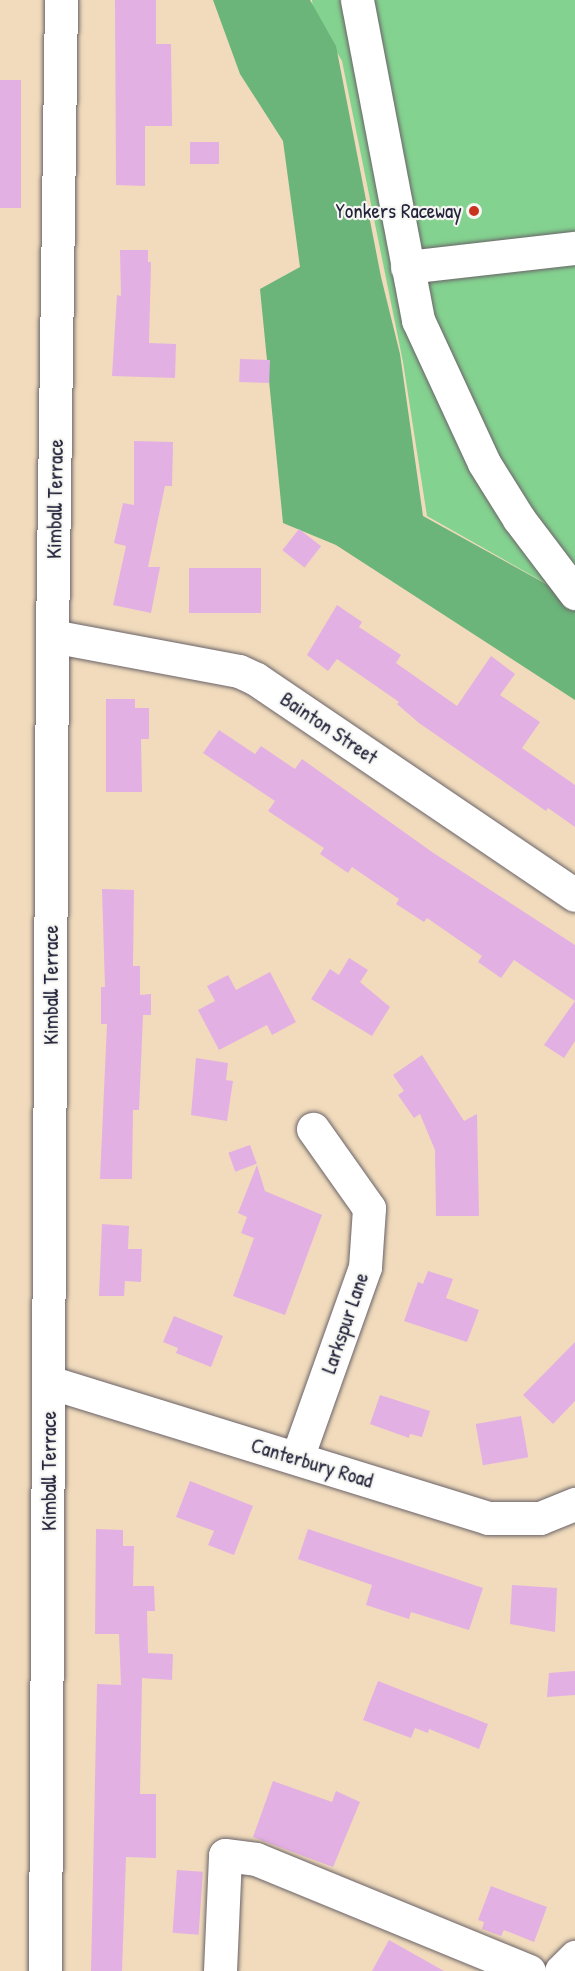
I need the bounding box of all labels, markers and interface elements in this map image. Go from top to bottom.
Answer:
place label: Yonkers Raceway [336,198,462,224]
marker: Yonkers Raceway [467,204,481,218]
street label: Kimball Terrace [41,439,69,559]
street label: Bainton Street [276,686,382,770]
street label: Kimball Terrace [38,925,64,1045]
street label: Larkspur Lane [316,1269,374,1377]
street label: Kimball Terrace [36,1411,62,1531]
street label: Canterbury Road [248,1433,376,1493]

